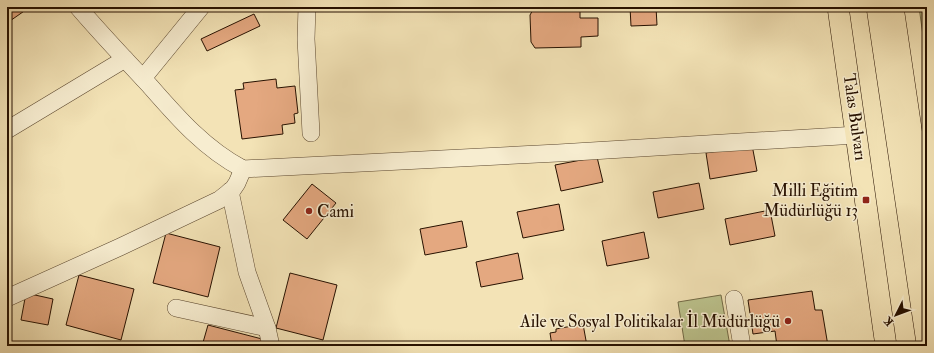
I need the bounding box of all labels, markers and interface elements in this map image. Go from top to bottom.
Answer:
street label: Talas Bulvarı [838,72,872,162]
place label: Milli Eğitim Müdürlüğü 13 [763,180,858,221]
marker: Milli Eğitim Müdürlüğü 13 [861,195,871,205]
place label: Cami [317,201,355,222]
marker: Cami [304,206,314,216]
north arrow [876,295,916,335]
place label: Aile ve Sosyal Politikalar İl Müdürlüğü [519,310,780,333]
text: K [881,313,896,329]
marker: Aile ve Sosyal Politikalar İl Müdürlüğü [783,316,793,326]

